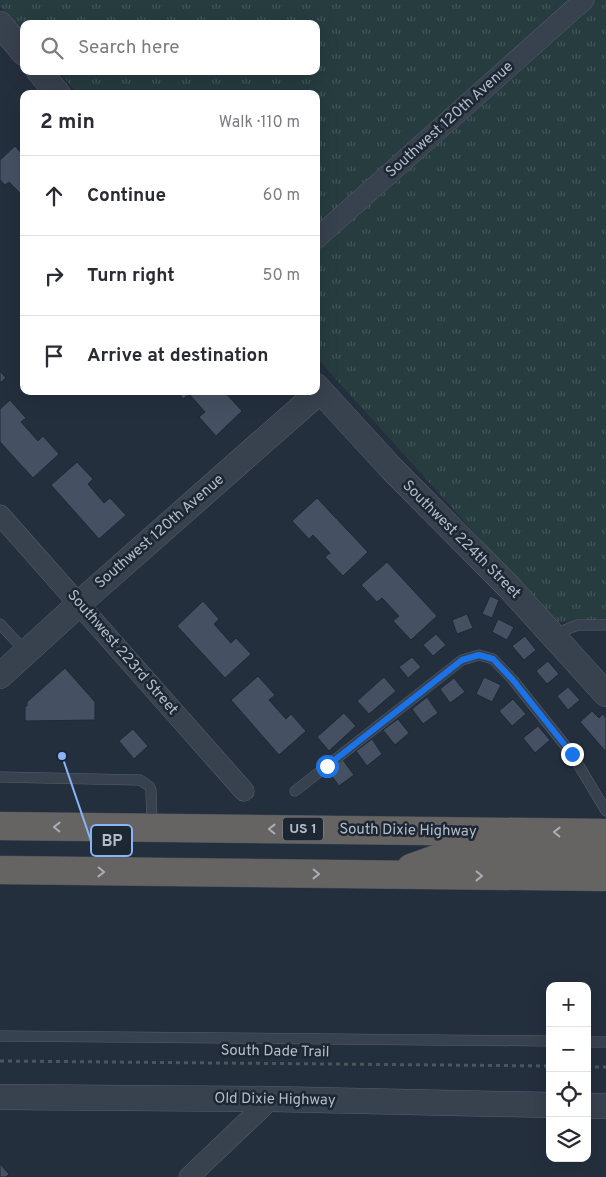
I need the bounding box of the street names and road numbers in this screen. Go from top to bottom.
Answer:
street label: Southwest 120th Avenue [382,58,518,182]
street label: Southwest 120th Avenue [91,471,229,593]
street label: Southwest 224th Street [398,477,524,603]
street label: Southwest 223rd Street [62,586,182,720]
road number: US 1 [283,818,323,841]
street label: South Dixie Highway [339,820,477,842]
street label: South Dade Trail [220,1042,330,1062]
street label: Old Dixie Highway [214,1089,336,1111]

